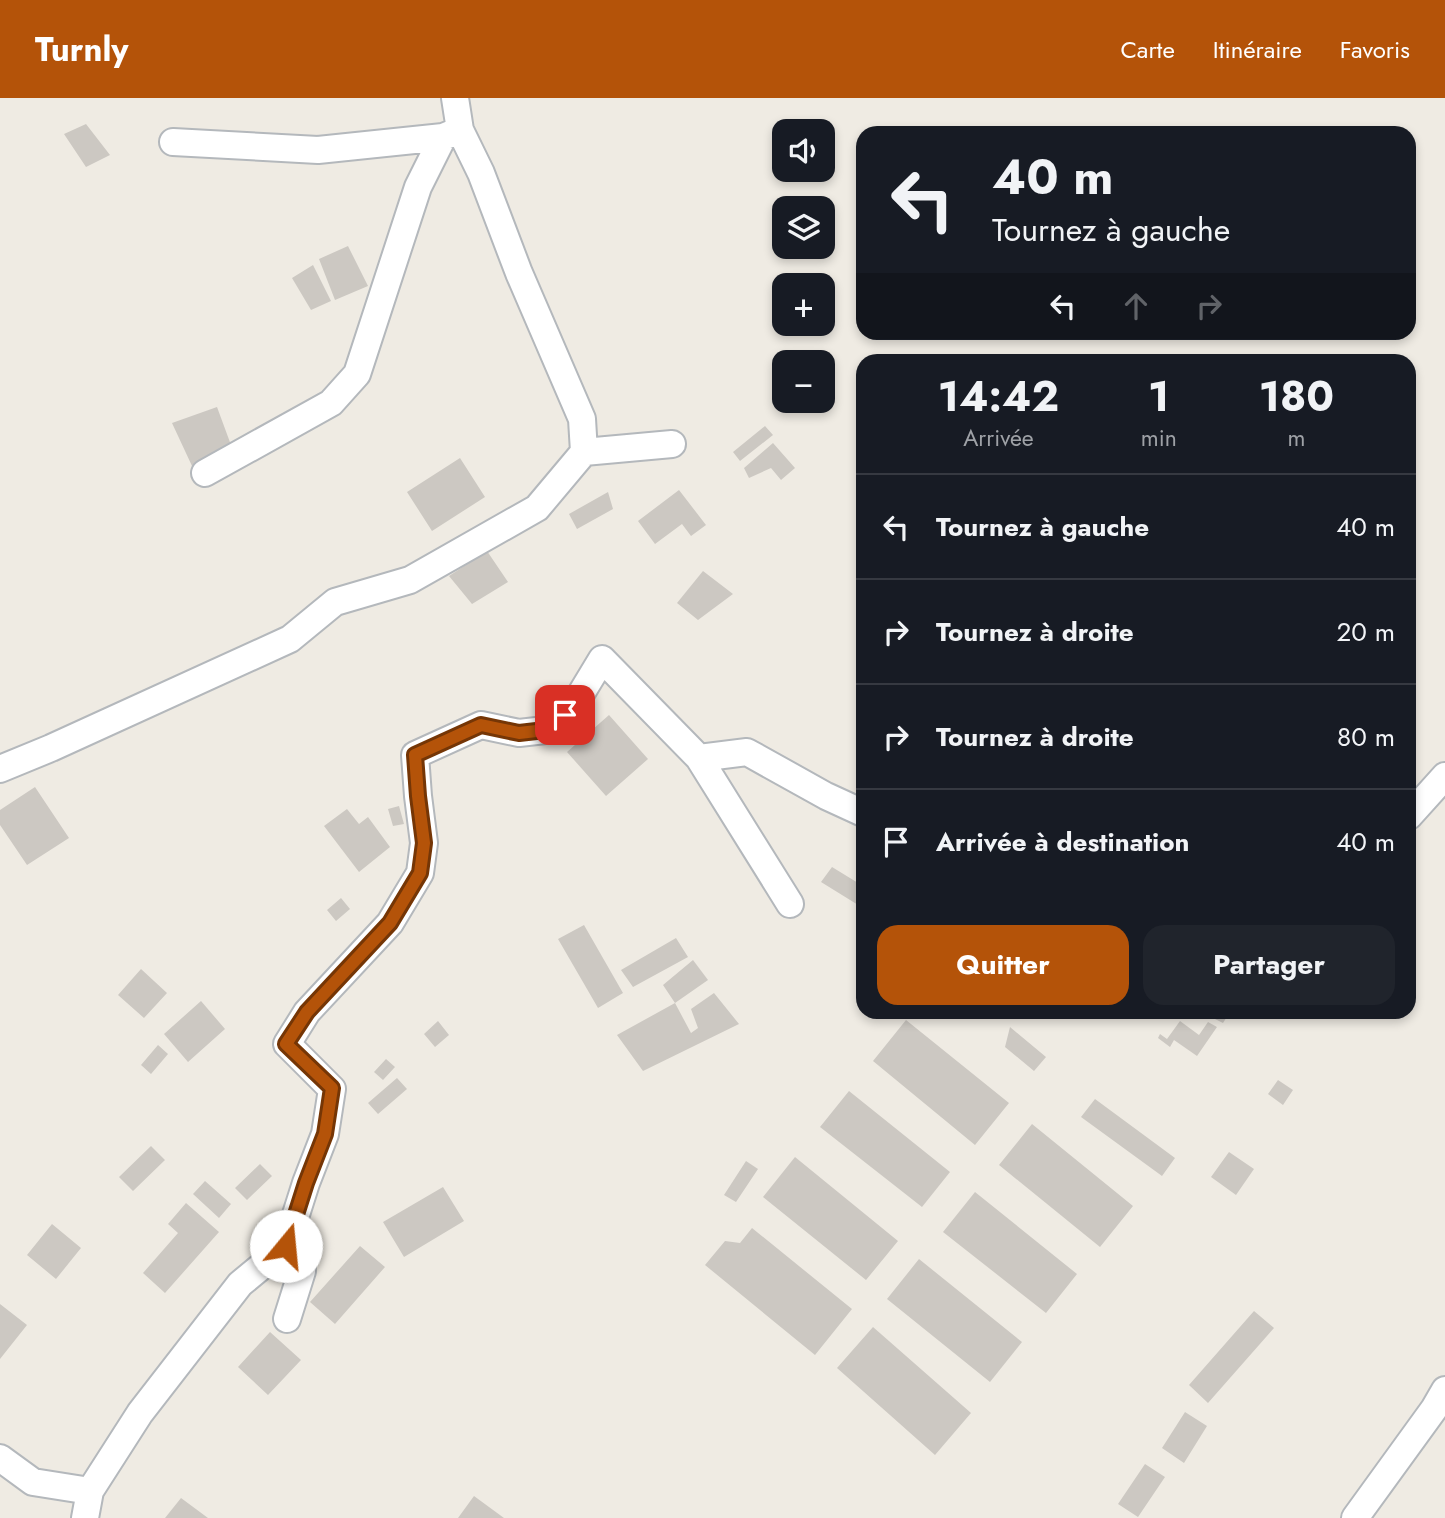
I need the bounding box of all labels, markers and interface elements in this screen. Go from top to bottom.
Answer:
text: Turnly [35,26,129,73]
text: Carte [1120,32,1175,67]
text: Itinéraire [1213,32,1302,67]
text: Favoris [1340,32,1410,67]
map controls [772,119,835,413]
button: sound [772,119,835,182]
text: 40 m [992,142,1114,212]
icon: left [877,154,968,245]
button: layers [772,196,835,259]
text: Tournez à gauche [992,207,1230,253]
button: + [772,273,835,336]
icon: left [1044,287,1082,325]
icon: ahead [1117,287,1155,325]
icon: right [1190,287,1228,325]
button: − [772,350,835,413]
text: 14:42 [938,366,1059,427]
text: 1 [1148,366,1169,427]
text: 180 [1259,366,1334,427]
text: Arrivée [963,421,1034,455]
text: min [1141,421,1177,455]
text: m [1287,421,1305,455]
icon: left [877,508,915,546]
text: Tournez à gauche [936,508,1149,546]
text: 40 m [1336,508,1395,546]
icon: right [877,613,915,651]
text: Tournez à droite [936,613,1134,651]
text: 20 m [1337,613,1395,651]
pin [535,685,595,745]
icon: arrive [546,696,584,734]
icon: right [877,718,915,756]
text: Tournez à droite [936,718,1134,756]
text: 80 m [1337,718,1395,756]
icon: arrive [877,823,915,861]
text: Arrivée à destination [936,823,1189,861]
text: 40 m [1336,823,1395,861]
button: Quitter [877,925,1129,1005]
button: Partager [1143,925,1395,1005]
position arrow [249,1209,323,1283]

